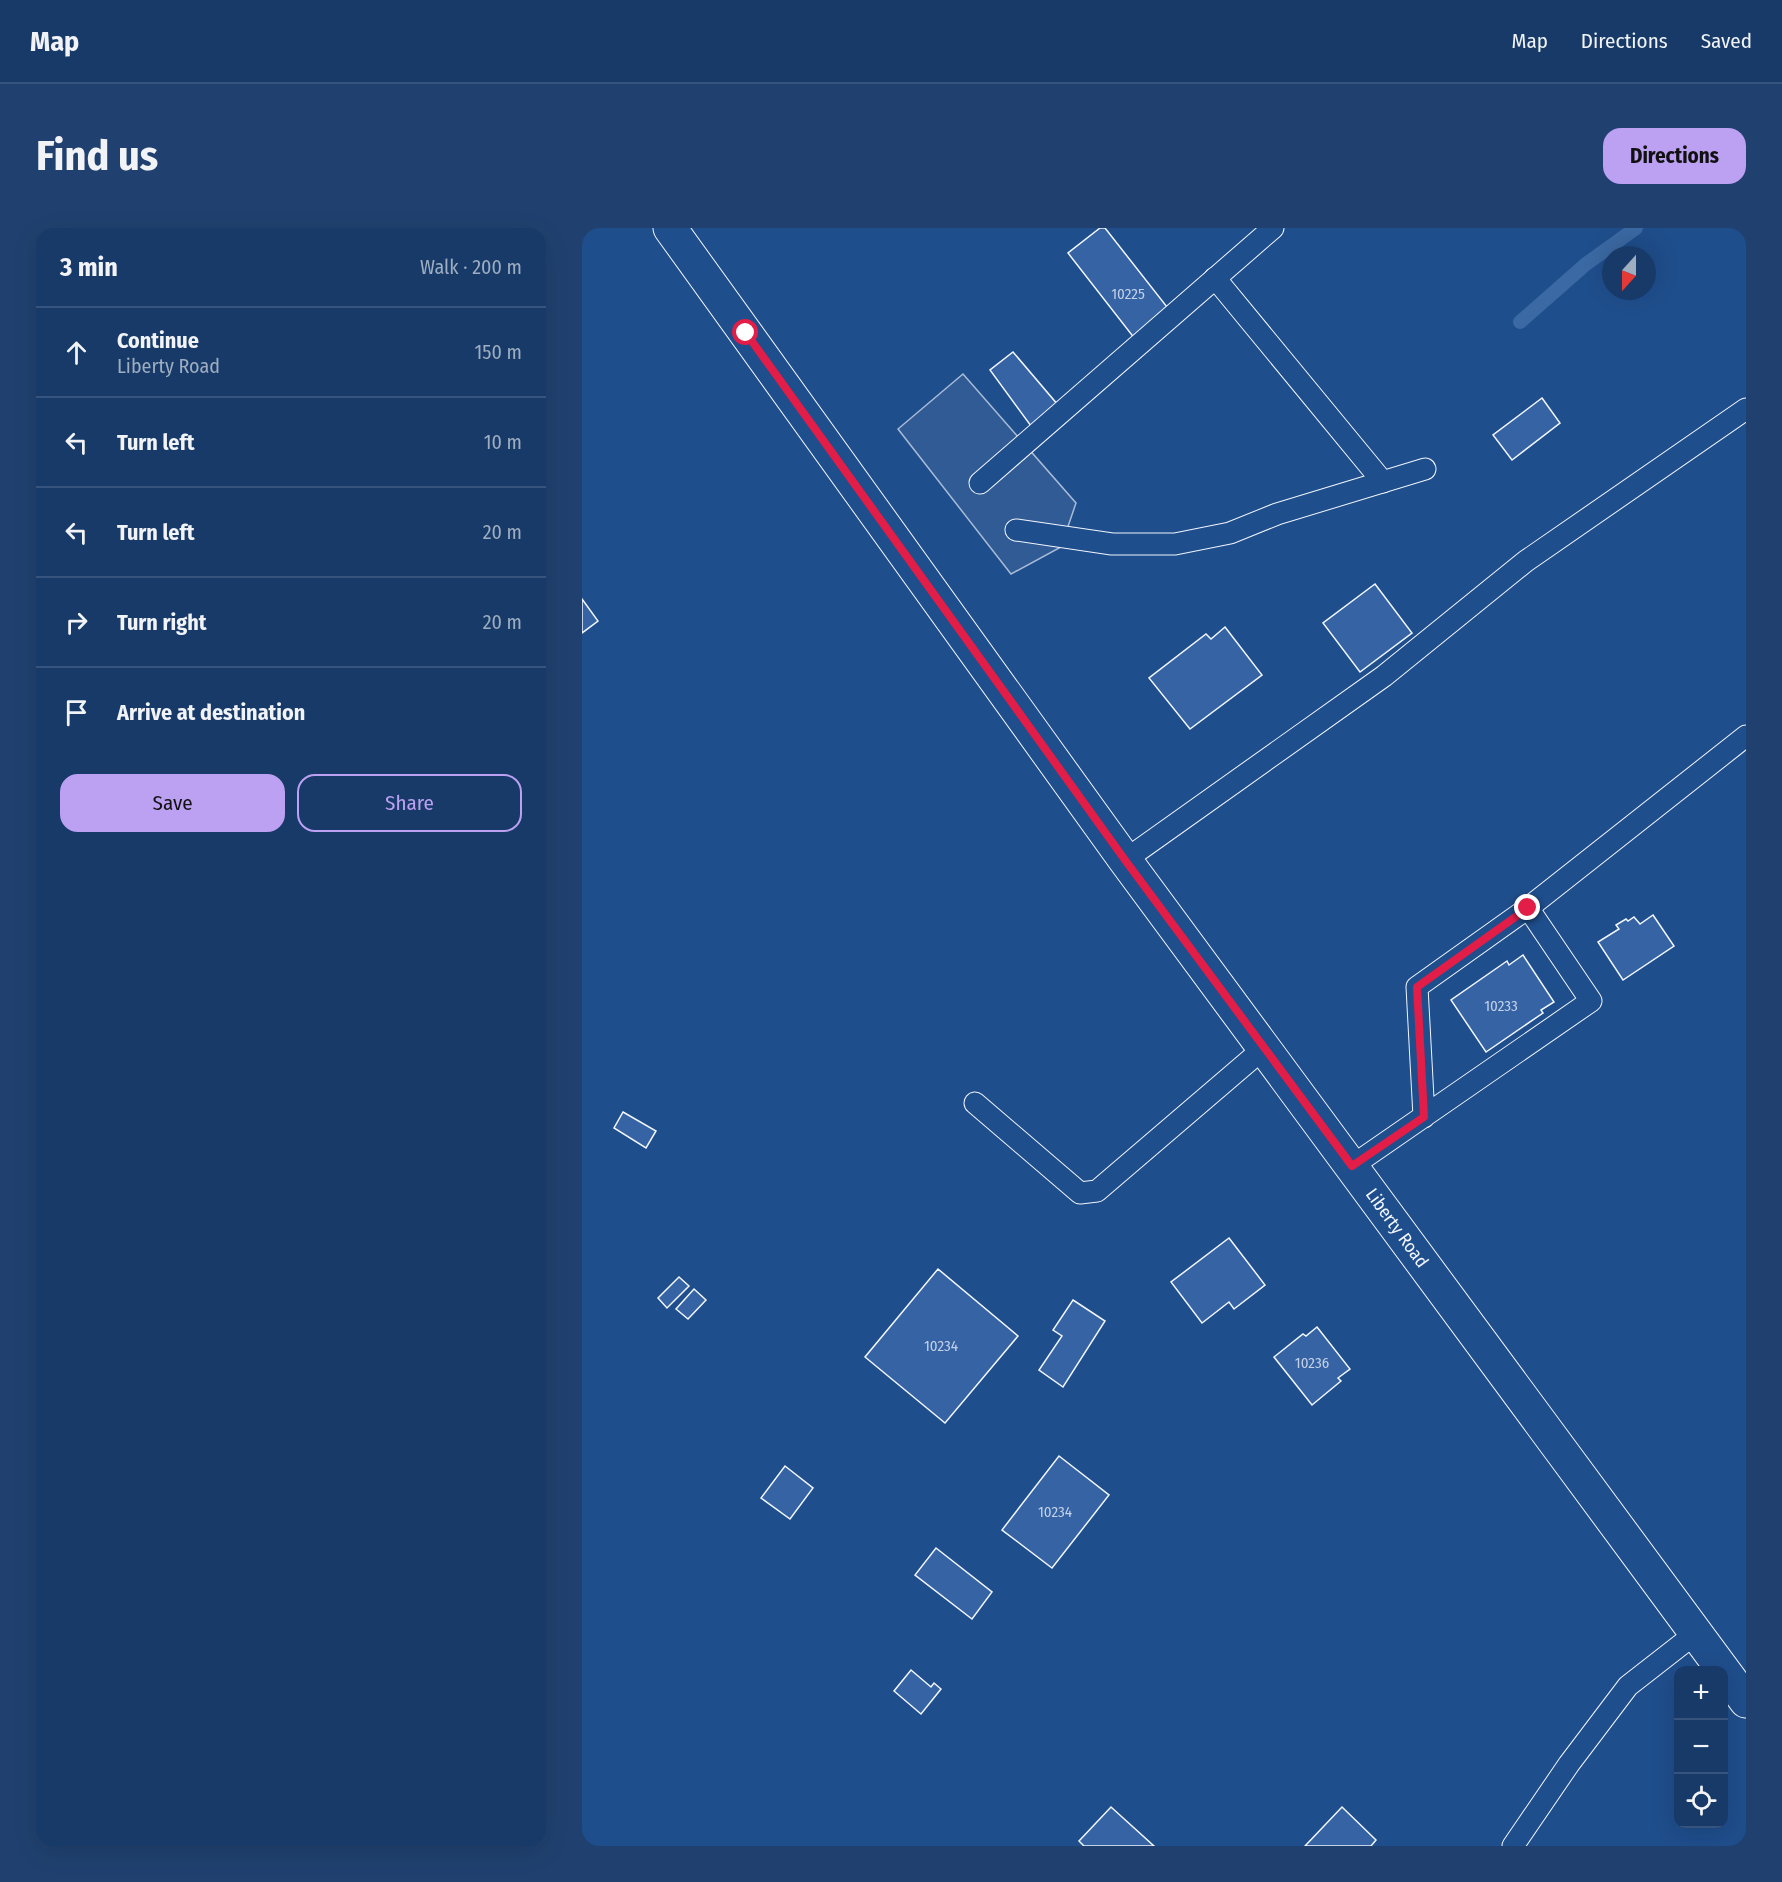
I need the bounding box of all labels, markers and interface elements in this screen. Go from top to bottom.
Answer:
text: Map [30,25,79,58]
text: Map [1511,28,1548,54]
text: Directions [1581,28,1668,54]
text: Saved [1701,28,1752,54]
button: Directions [1603,128,1746,184]
text: Find us [36,131,158,181]
north arrow [1602,246,1656,300]
text: 3 min [60,252,118,283]
text: Walk · 200 m [420,255,522,279]
house number: 10225 [1111,285,1145,303]
route start [732,319,758,345]
text: Continue [117,327,199,354]
icon: ahead [60,336,93,369]
text: 150 m [475,340,522,364]
text: Liberty Road [117,354,220,378]
icon: left [60,426,93,459]
text: Turn left [117,429,195,456]
text: 10 m [484,430,522,454]
icon: left [60,516,93,549]
text: Turn left [117,519,195,546]
text: 20 m [483,520,522,544]
icon: right [60,606,93,639]
text: Turn right [117,609,206,636]
text: 20 m [483,610,522,634]
icon: arrive [60,696,93,729]
text: Arrive at destination [117,699,305,726]
button: Save [60,774,285,832]
button: Share [297,774,522,832]
route end [1514,894,1540,920]
house number: 10233 [1484,997,1518,1015]
street label: Liberty Road [1361,1184,1433,1272]
house number: 10234 [924,1337,958,1355]
house number: 10236 [1295,1354,1329,1372]
house number: 10234 [1038,1503,1072,1521]
map controls [1674,1666,1728,1828]
button: + [1674,1666,1728,1720]
button: − [1674,1720,1728,1774]
button: locate [1674,1774,1728,1828]

